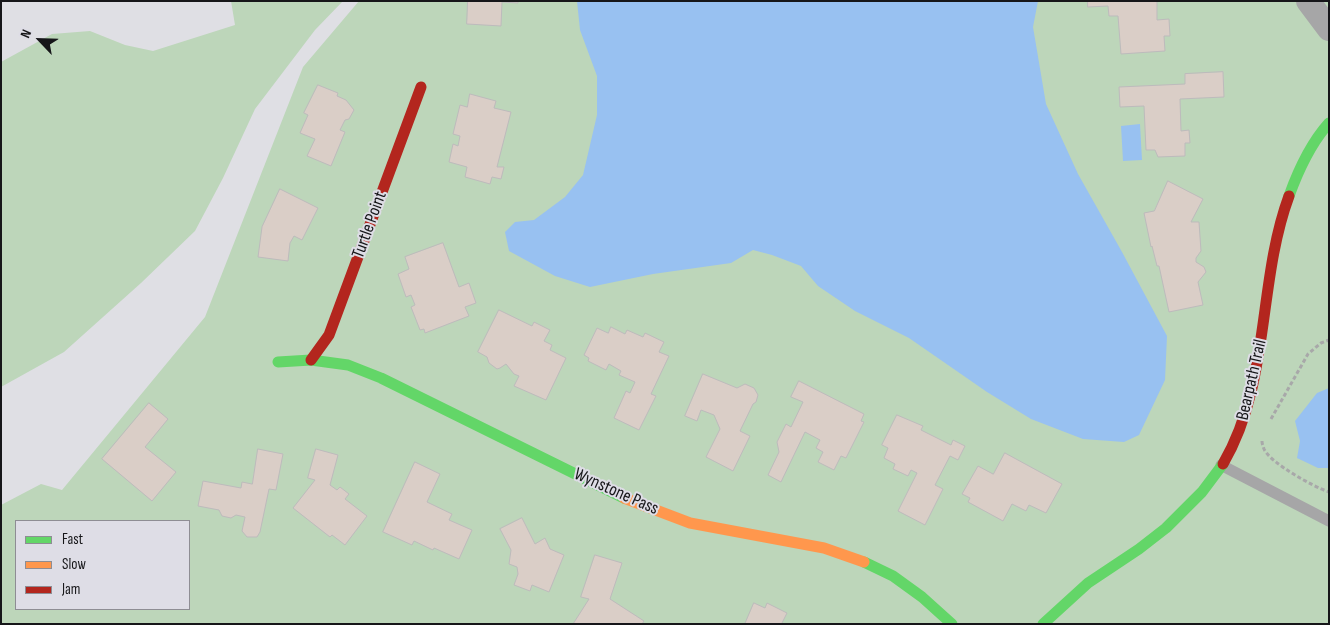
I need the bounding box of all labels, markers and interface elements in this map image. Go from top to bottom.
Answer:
north arrow [15,15,65,65]
text: N [17,27,35,41]
street label: Turtle Point [348,189,392,261]
street label: Bearpath Trail [1232,338,1272,422]
street label: Wynstone Pass [570,464,662,520]
legend [15,520,190,610]
text: Fast [62,530,83,549]
text: Slow [62,555,86,574]
text: Jam [62,580,80,599]

